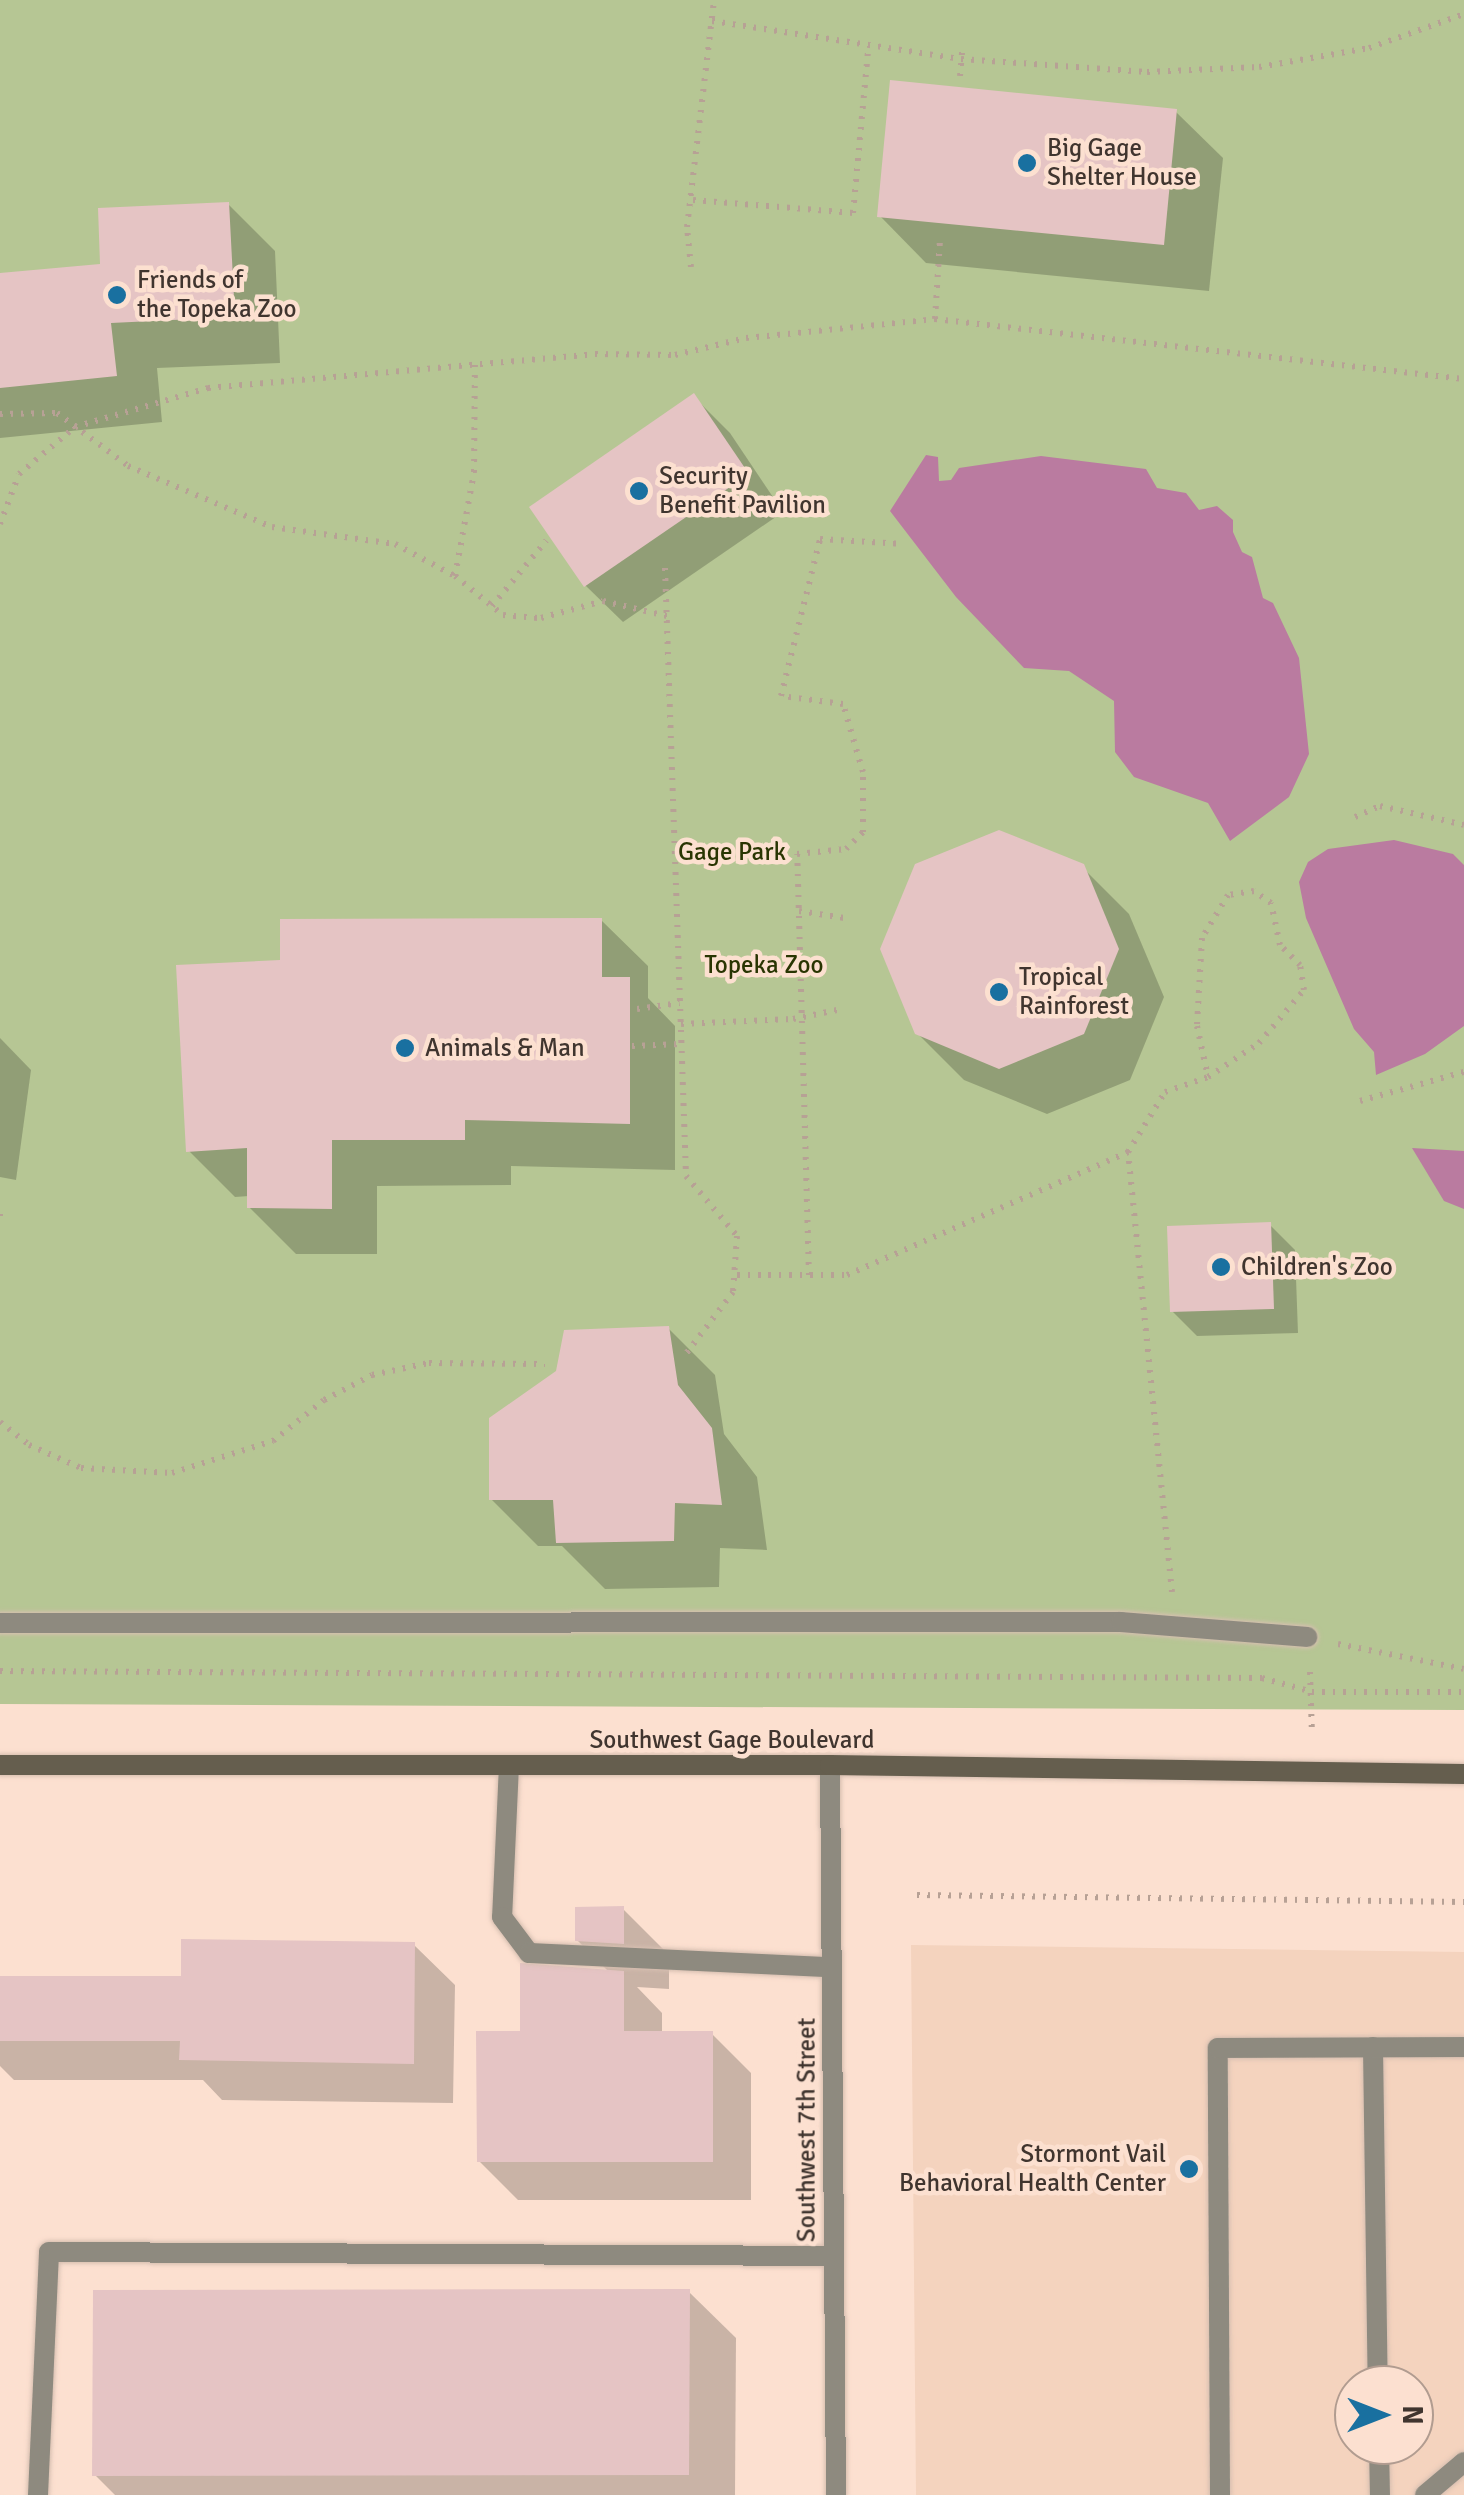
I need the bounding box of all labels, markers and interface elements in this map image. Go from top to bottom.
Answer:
place label: Big Gage Shelter House [1047,134,1197,193]
marker: Big Gage Shelter House [1016,152,1038,174]
place label: Friends of the Topeka Zoo [137,266,296,325]
marker: Friends of the Topeka Zoo [106,284,128,306]
place label: Security Benefit Pavilion [659,462,826,521]
marker: Security Benefit Pavilion [628,480,650,502]
park label: Gage Park [678,837,786,867]
park label: Topeka Zoo [704,950,824,980]
place label: Tropical Rainforest [1019,963,1129,1022]
marker: Tropical Rainforest [988,981,1010,1003]
place label: Animals & Man [425,1033,585,1063]
marker: Animals & Man [394,1037,416,1059]
place label: Children's Zoo [1241,1252,1393,1282]
marker: Children's Zoo [1210,1256,1232,1278]
street label: Southwest Gage Boulevard [589,1725,875,1755]
street label: Southwest 7th Street [792,2018,822,2242]
place label: Stormont Vail Behavioral Health Center [899,2140,1166,2199]
marker: Stormont Vail Behavioral Health Center [1176,2156,1202,2182]
north arrow [1334,2365,1434,2465]
text: N [1395,2405,1429,2425]

